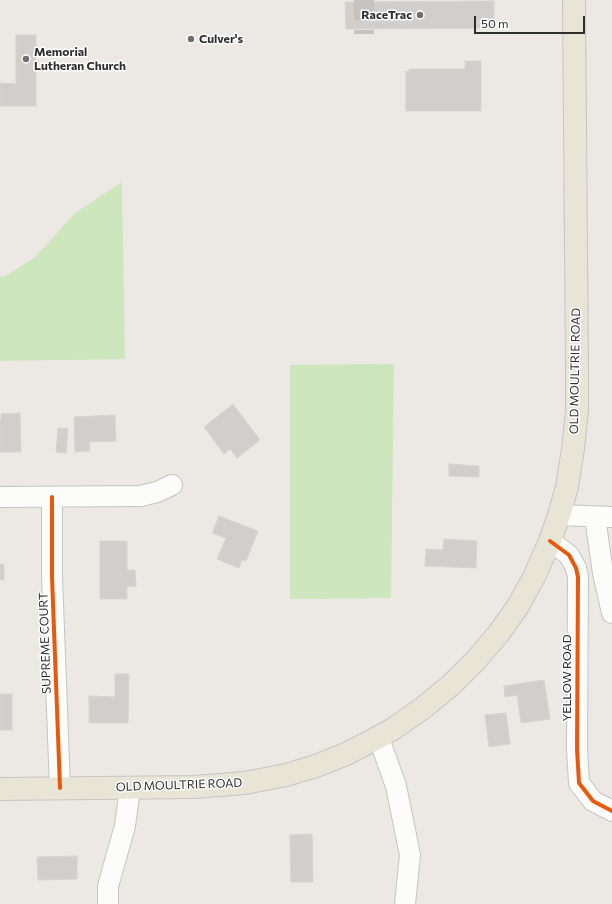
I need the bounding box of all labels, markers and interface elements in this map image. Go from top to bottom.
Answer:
place label: RaceTrac [361,8,412,22]
scale bar [476,8,587,34]
marker: RaceTrac [415,10,425,20]
text: 50 m [481,16,509,30]
place label: Culver's [199,32,243,46]
marker: Culver's [186,34,196,44]
place label: Memorial Lutheran Church [34,45,126,73]
marker: Memorial Lutheran Church [21,54,31,64]
street label: OLD MOULTRIE ROAD [567,308,583,434]
street label: SUPREME COURT [36,592,54,694]
street label: YELLOW ROAD [560,635,574,721]
street label: OLD MOULTRIE ROAD [116,776,242,794]

